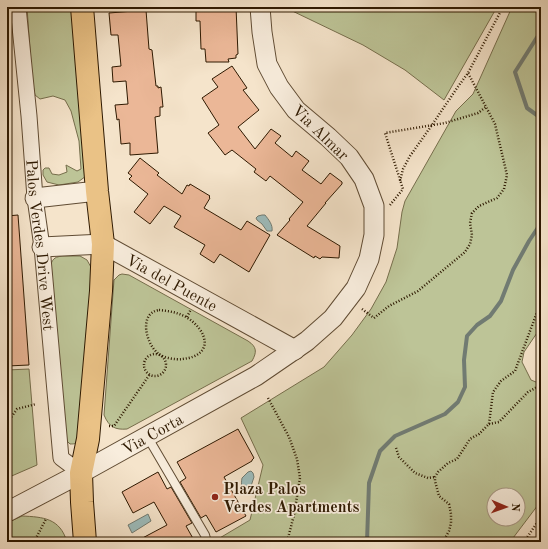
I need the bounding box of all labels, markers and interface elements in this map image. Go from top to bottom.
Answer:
street label: Via Almar [288,103,351,165]
street label: Palos Verdes Drive West [22,159,56,332]
street label: Via del Puente [123,252,219,315]
street label: Via Corta [120,412,186,459]
place label: Plaza Palos Verdes Apartments [223,482,360,516]
north arrow [486,487,526,527]
marker: Plaza Palos Verdes Apartments [210,492,220,502]
text: N [509,503,520,512]

